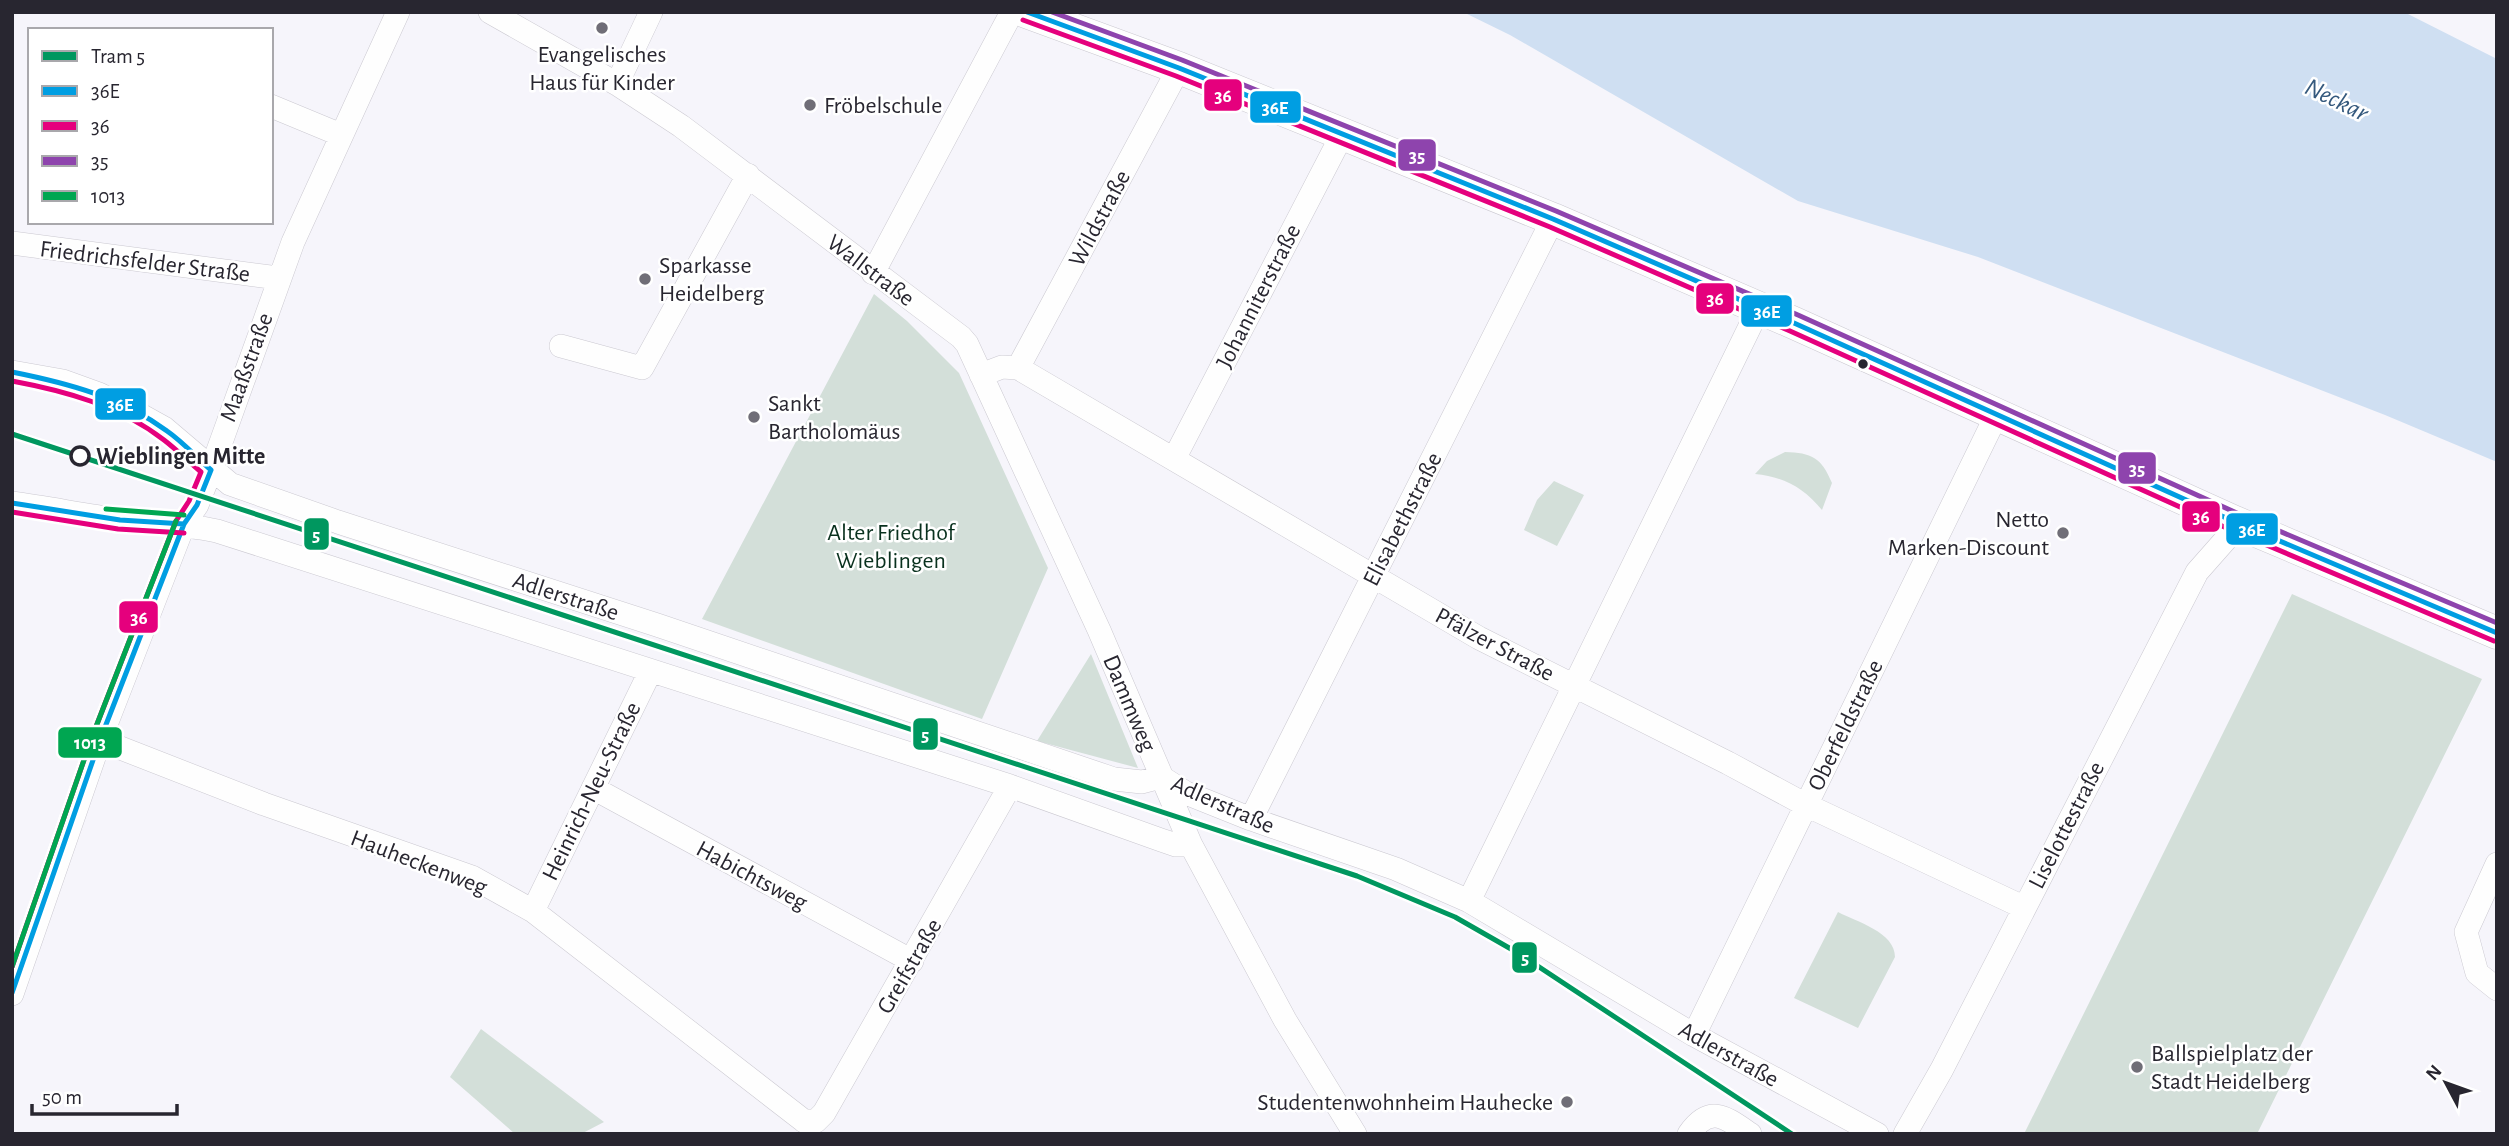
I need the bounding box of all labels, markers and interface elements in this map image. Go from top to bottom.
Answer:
marker: Evangelisches Haus für Kinder [594,20,610,36]
legend [28,28,273,224]
place label: Evangelisches Haus für Kinder [529,43,675,95]
text: Tram 5 [91,46,145,67]
water label: Neckar [2301,74,2374,127]
line badge: 36 [1203,78,1243,112]
text: 36E [91,81,120,102]
text: 36 [1214,87,1232,106]
line badge: 36E [1249,90,1302,124]
place label: Fröbelschule [824,94,942,118]
marker: Fröbelschule [802,97,818,113]
text: 36E [1261,99,1289,118]
text: 36 [91,116,110,137]
line badge: 35 [1397,138,1437,172]
text: 35 [1409,147,1425,166]
text: 35 [91,151,108,172]
street label: Wildstraße [1065,166,1135,271]
text: 1013 [91,186,125,207]
street label: Johanniterstraße [1212,221,1305,372]
street label: Wallstraße [822,230,919,311]
street label: Friedrichsfelder Straße [38,237,251,287]
place label: Sparkasse Heidelberg [659,254,764,306]
marker: Sparkasse Heidelberg [637,271,653,287]
line badge: 36 [1695,282,1735,315]
text: 36 [1706,290,1724,309]
line badge: 36E [1740,294,1793,328]
text: 36E [1753,303,1781,322]
street label: Maaßstraße [216,310,278,425]
unlabelled marker [1856,357,1870,371]
line badge: 36E [94,387,147,421]
place label: Sankt Bartholomäus [768,392,900,444]
text: 36E [106,396,134,415]
marker: Sankt Bartholomäus [746,409,762,425]
place label: Wieblingen Mitte [96,445,265,469]
marker: Wieblingen Mitte [70,446,90,466]
street label: Elisabethstraße [1359,449,1447,590]
line badge: 35 [2117,451,2157,485]
text: 35 [2129,460,2145,479]
line badge: 36 [2181,500,2221,533]
place label: Netto Marken-Discount [1888,508,2049,560]
text: 36 [2192,508,2210,527]
line badge: 36E [2225,512,2279,546]
line badge: 5 [303,517,330,551]
park label: Alter Friedhof Wieblingen [827,521,956,573]
text: 36E [2238,521,2266,540]
marker: Netto Marken-Discount [2055,525,2071,541]
text: 5 [312,526,320,545]
street label: Adlerstraße [510,569,622,625]
line badge: 36 [118,600,159,634]
street label: Pfälzer Straße [1431,604,1558,686]
text: 36 [130,609,148,628]
street label: Dammweg [1098,652,1160,755]
street label: Oberfeldstraße [1804,656,1888,795]
street label: Heinrich-Neu-Straße [538,698,646,885]
line badge: 5 [912,717,939,751]
line badge: 1013 [57,726,123,759]
text: 5 [921,726,929,745]
text: 1013 [74,734,106,753]
street label: Liselottestraße [2025,758,2109,893]
street label: Adlerstraße [1167,772,1278,838]
street label: Hauheckenweg [347,826,490,900]
street label: Habichtsweg [692,837,811,915]
street label: Greifstraße [873,915,947,1018]
line badge: 5 [1511,941,1538,974]
text: 5 [1521,949,1529,968]
street label: Adlerstraße [1675,1018,1782,1092]
place label: Ballspielplatz der Stadt Heidelberg [2151,1042,2313,1094]
north arrow [2411,1048,2481,1118]
marker: Ballspielplatz der Stadt Heidelberg [2129,1059,2145,1075]
text: N [2423,1062,2446,1084]
scale bar [32,1072,177,1116]
text: 50 m [42,1087,82,1108]
place label: Studentenwohnheim Hauhecke [1257,1091,1553,1115]
marker: Studentenwohnheim Hauhecke [1559,1094,1575,1110]

